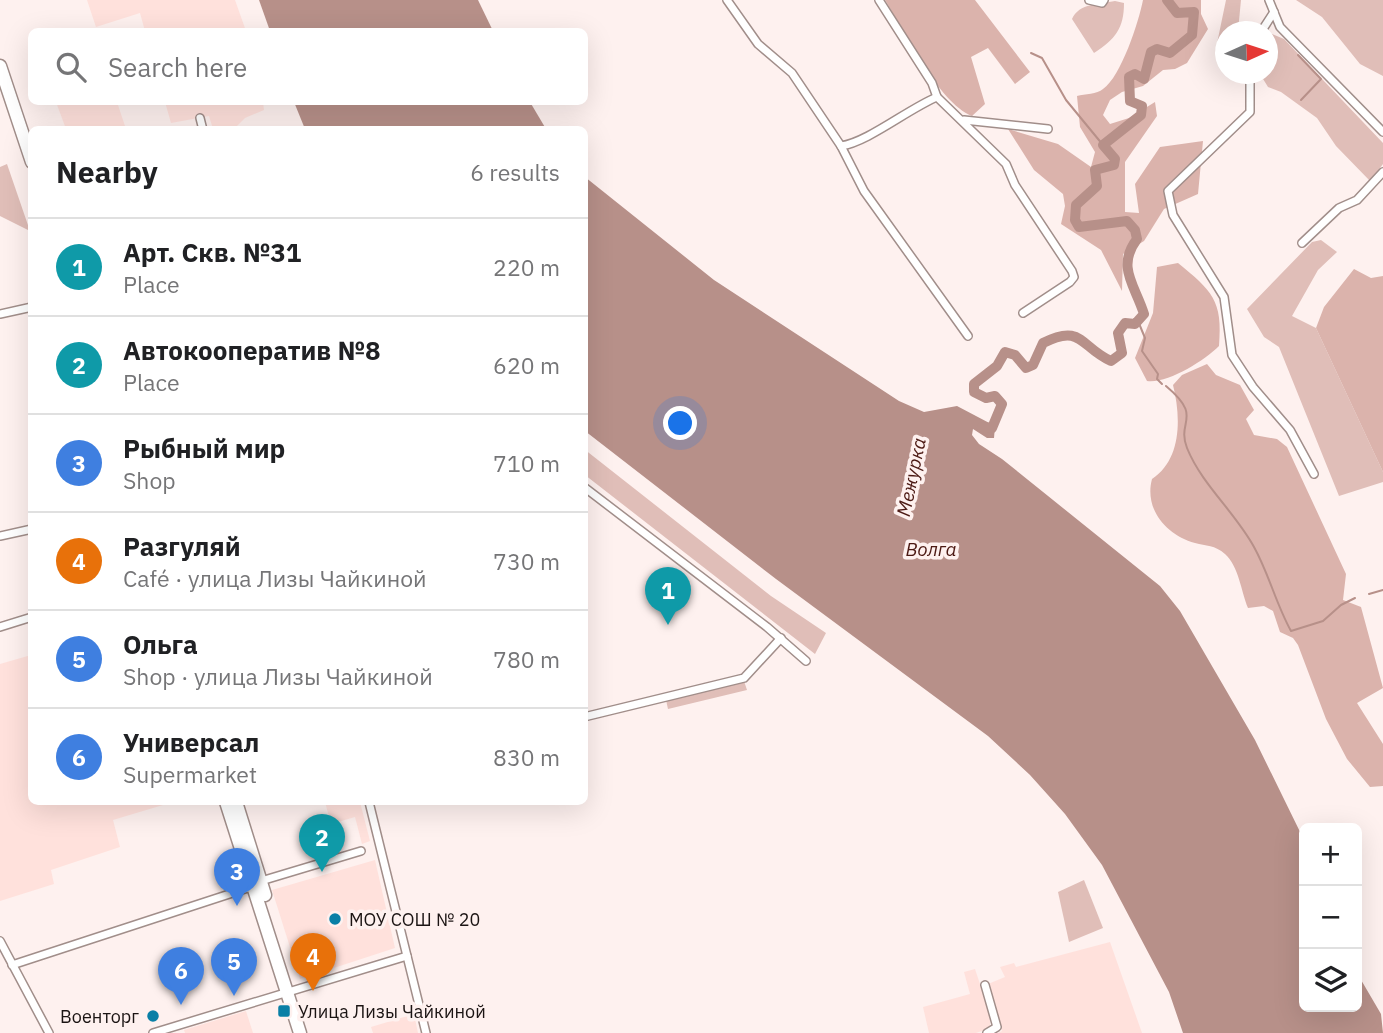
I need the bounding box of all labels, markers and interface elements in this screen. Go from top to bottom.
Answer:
north arrow [1215,21,1278,84]
search box [28,28,588,105]
icon: search [52,48,90,86]
text: Search here [108,50,247,84]
text: Nearby [56,152,158,191]
text: 6 results [470,157,560,187]
text: Арт. Скв. №31 [123,235,301,269]
text: 1 [72,252,86,282]
text: 220 m [493,252,560,282]
text: Place [123,269,180,299]
text: Автокооператив №8 [123,333,381,367]
text: 2 [72,350,86,380]
text: 620 m [493,350,560,380]
text: Place [123,367,180,397]
your location [663,406,697,440]
text: Рыбный мир [123,431,285,465]
water label: Межурка [891,436,931,518]
text: 3 [72,448,86,478]
text: 710 m [493,448,560,478]
text: Shop [123,465,176,495]
text: Разгуляй [123,529,241,563]
water label: Волга [905,537,957,561]
text: 4 [72,546,86,576]
text: 730 m [493,546,560,576]
text: Café · улица Лизы Чайкиной [123,563,427,593]
pin: 1 [645,567,691,625]
text: Ольга [123,627,198,661]
text: 5 [72,644,86,674]
text: 780 m [493,644,560,674]
text: Shop · улица Лизы Чайкиной [123,661,433,691]
text: Универсал [123,725,259,759]
text: 6 [72,742,86,772]
text: 830 m [493,742,560,772]
text: Supermarket [123,759,257,789]
pin: 2 [299,814,345,872]
map controls [1299,823,1362,1012]
button: + [1299,823,1362,886]
pin: 3 [214,848,260,906]
button: − [1299,886,1362,949]
place label: МОУ СОШ № 20 [349,908,480,931]
marker: МОУ СОШ № 20 [327,911,343,927]
pin: 4 [290,933,336,991]
pin: 5 [211,938,257,996]
pin: 6 [158,947,204,1005]
button: layers [1299,949,1362,1012]
place label: Улица Лизы Чайкиной [298,1000,486,1023]
marker: Улица Лизы Чайкиной [276,1003,292,1019]
place label: Военторг [60,1005,139,1028]
marker: Военторг [145,1008,161,1024]

